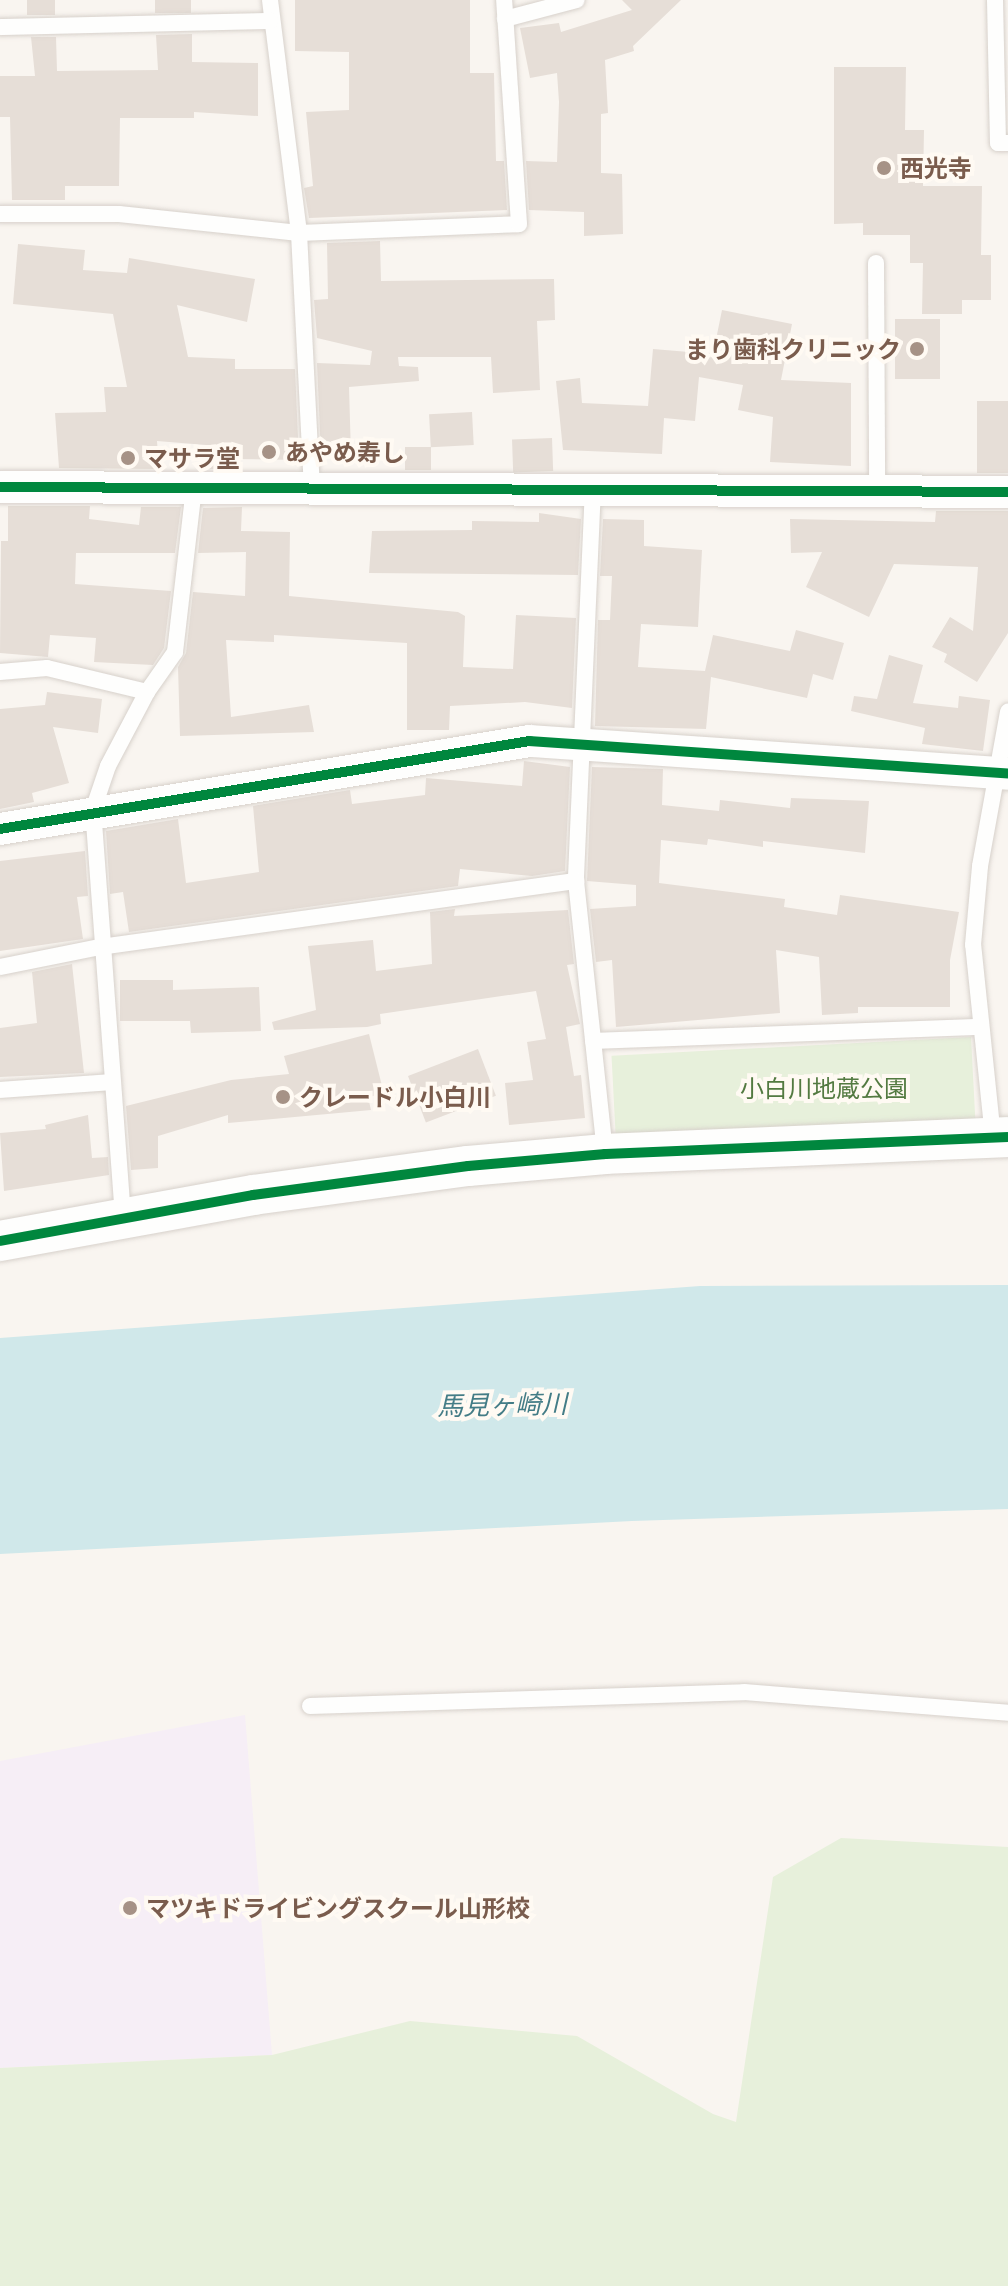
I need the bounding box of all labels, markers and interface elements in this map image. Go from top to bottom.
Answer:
place label: 西光寺 [900,154,972,182]
marker: 西光寺 [875,159,893,177]
place label: まり歯科クリニック [685,335,901,363]
marker: まり歯科クリニック [908,340,926,358]
place label: あやめ寿し [285,438,405,466]
marker: あやめ寿し [260,443,278,461]
place label: マサラ堂 [144,444,240,472]
marker: マサラ堂 [119,449,137,467]
park label: 小白川地蔵公園 [740,1074,908,1102]
place label: クレードル小白川 [299,1083,491,1111]
marker: クレードル小白川 [274,1088,292,1106]
water label: 馬見ヶ崎川 [437,1388,567,1422]
place label: マツキドライビングスクール山形校 [146,1894,530,1922]
marker: マツキドライビングスクール山形校 [121,1899,139,1917]

